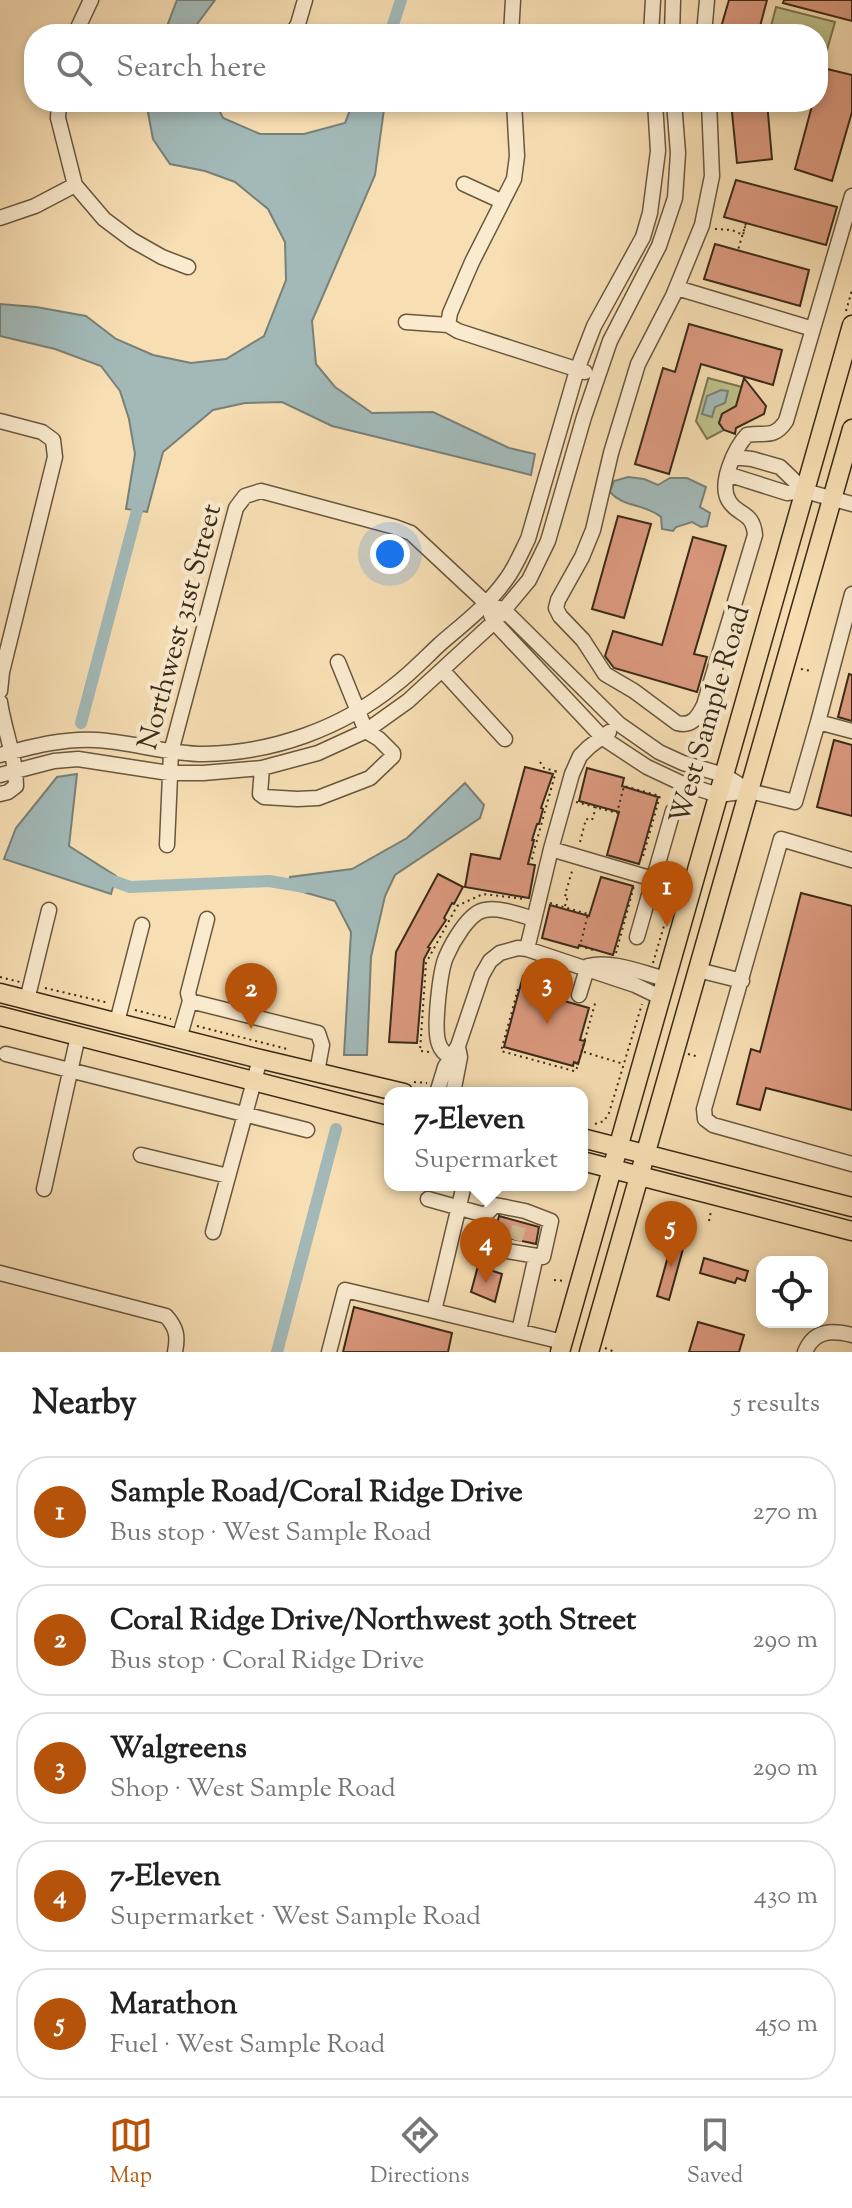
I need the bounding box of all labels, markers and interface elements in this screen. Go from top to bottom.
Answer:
search box [24,24,828,112]
icon: search [52,46,96,90]
text: Search here [116,47,266,90]
street label: Northwest 31st Street [129,499,233,754]
your location [370,534,410,574]
street label: West Sample Road [661,601,761,829]
pin: 1 [641,861,693,927]
pin: 3 [521,958,573,1024]
pin: 2 [225,963,277,1029]
popup [384,1087,588,1191]
text: 7-Eleven [414,1099,525,1142]
text: Supermarket [414,1142,558,1179]
pin: 5 [645,1201,697,1267]
pin: 4 [460,1217,512,1283]
map controls [756,1256,828,1328]
button: locate [756,1256,828,1328]
text: Nearby [32,1380,137,1429]
text: 5 results [732,1386,820,1423]
text: Sample Road/Coral Ridge Drive [110,1472,523,1515]
text: 1 [56,1494,64,1531]
text: 270 m [753,1494,818,1531]
text: Bus stop · West Sample Road [110,1515,431,1552]
text: Coral Ridge Drive/Northwest 30th Street [110,1600,636,1643]
text: 2 [54,1622,66,1659]
text: 290 m [752,1622,818,1659]
text: Bus stop · Coral Ridge Drive [110,1643,424,1680]
text: Walgreens [110,1728,247,1771]
text: 3 [55,1750,65,1787]
text: 290 m [752,1750,818,1787]
text: Shop · West Sample Road [110,1771,396,1808]
text: 7-Eleven [110,1856,221,1899]
text: 4 [53,1878,67,1915]
text: 430 m [754,1878,818,1915]
text: Supermarket · West Sample Road [110,1899,481,1936]
text: Marathon [110,1984,237,2027]
text: 5 [56,2006,64,2043]
text: 450 m [755,2006,818,2043]
text: Fuel · West Sample Road [110,2027,385,2064]
tab: Map [109,2113,153,2193]
tab: Directions [370,2113,469,2193]
tab: Saved [687,2113,743,2193]

